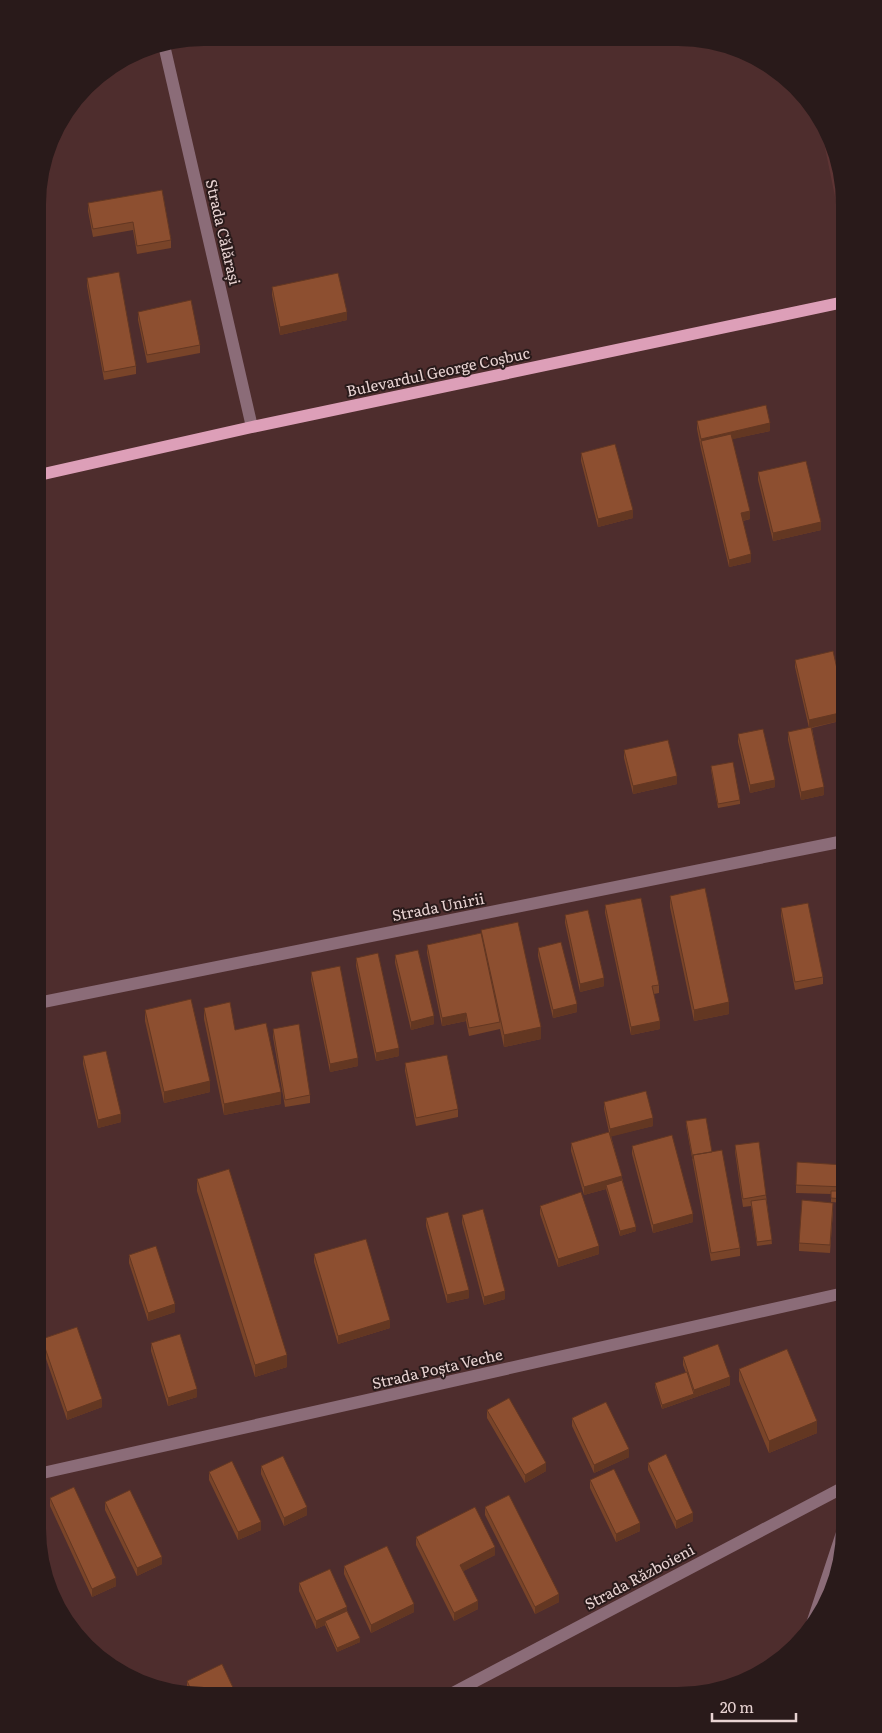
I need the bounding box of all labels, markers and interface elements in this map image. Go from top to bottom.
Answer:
street label: Strada Călărași [201,177,247,287]
street label: Bulevardul George Coșbuc [344,340,532,402]
street label: Strada Unirii [390,886,486,926]
street label: Strada Poșta Veche [369,1342,505,1394]
street label: Strada Războieni [580,1537,698,1615]
scale bar [712,1690,796,1722]
text: 20 m [720,1695,754,1718]

